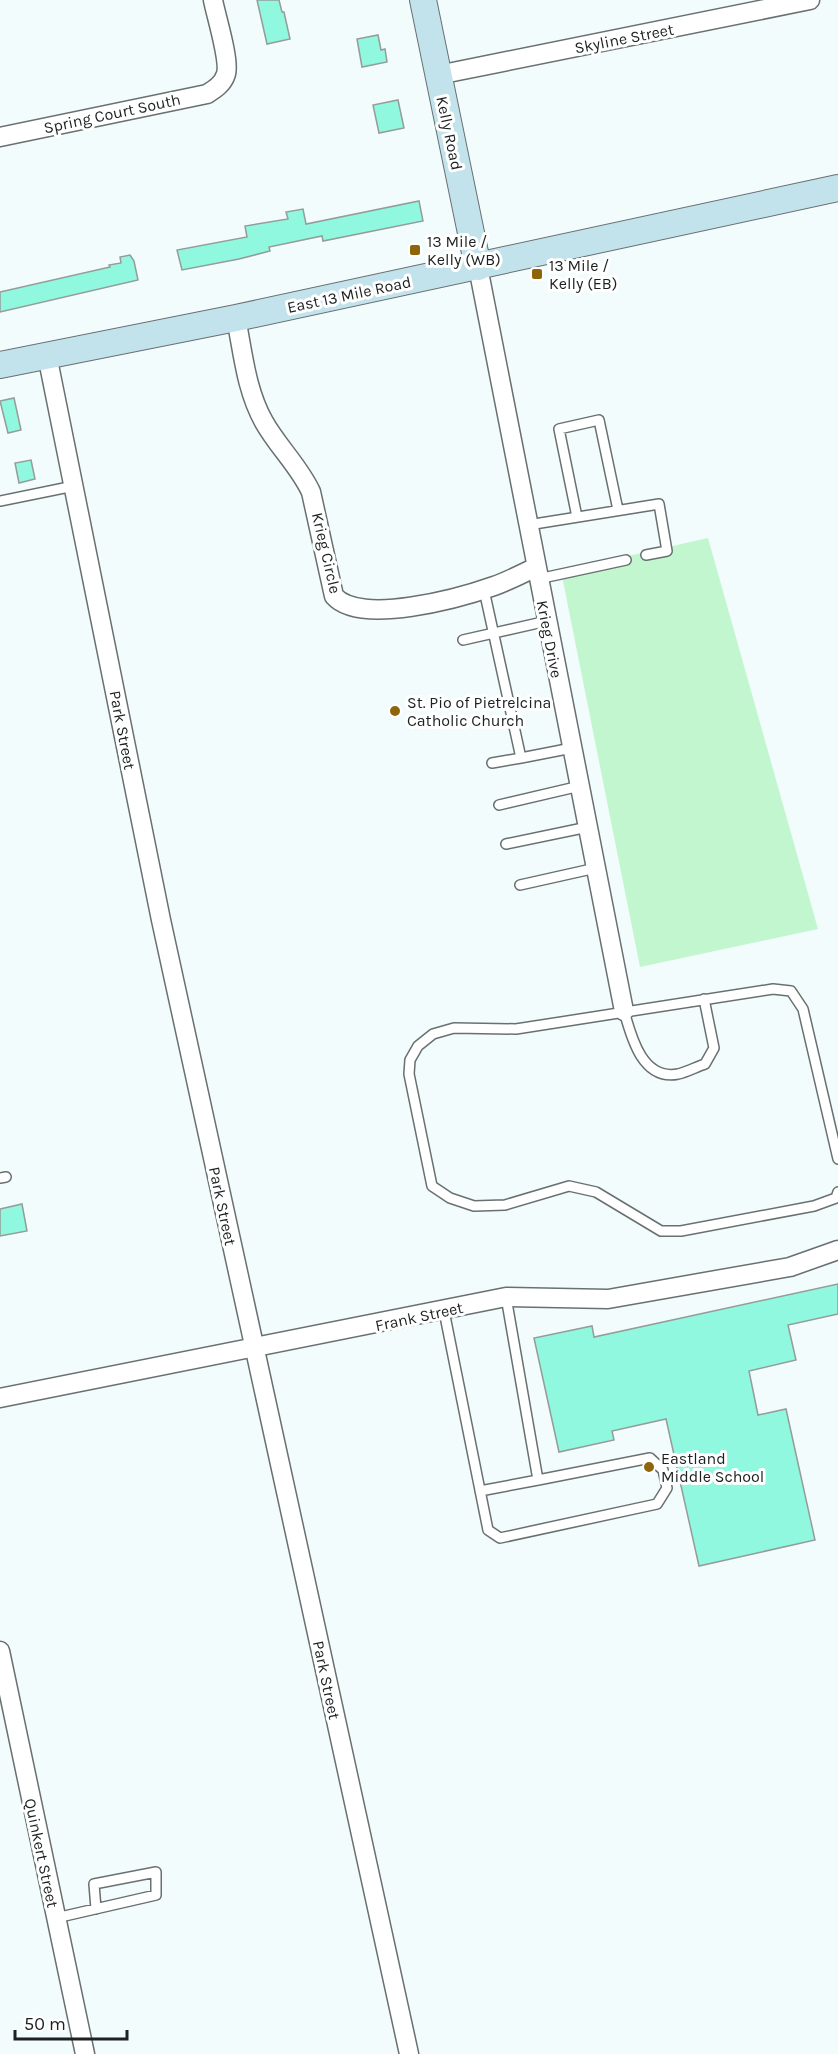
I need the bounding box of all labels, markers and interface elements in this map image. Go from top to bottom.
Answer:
street label: Skyline Street [573,20,675,57]
street label: Spring Court South [42,90,182,137]
street label: Kelly Road [432,94,467,172]
place label: 13 Mile / Kelly (WB) [427,232,501,269]
marker: 13 Mile / Kelly (WB) [408,243,422,257]
place label: 13 Mile / Kelly (EB) [549,256,617,293]
marker: 13 Mile / Kelly (EB) [530,267,544,281]
street label: East 13 Mile Road [285,272,413,317]
street label: Krieg Circle [308,511,345,596]
street label: Krieg Drive [533,599,566,680]
street label: Park Street [106,689,139,771]
place label: St. Pio of Pietrelcina Catholic Church [407,693,551,730]
marker: St. Pio of Pietrelcina Catholic Church [388,704,402,718]
street label: Park Street [205,1165,240,1247]
street label: Frank Street [373,1298,465,1335]
place label: Eastland Middle School [661,1449,764,1486]
marker: Eastland Middle School [642,1460,656,1474]
street label: Park Street [309,1639,344,1721]
street label: Quinkert Street [21,1797,62,1910]
scale bar [15,2003,128,2041]
text: 50 m [24,2013,66,2035]

